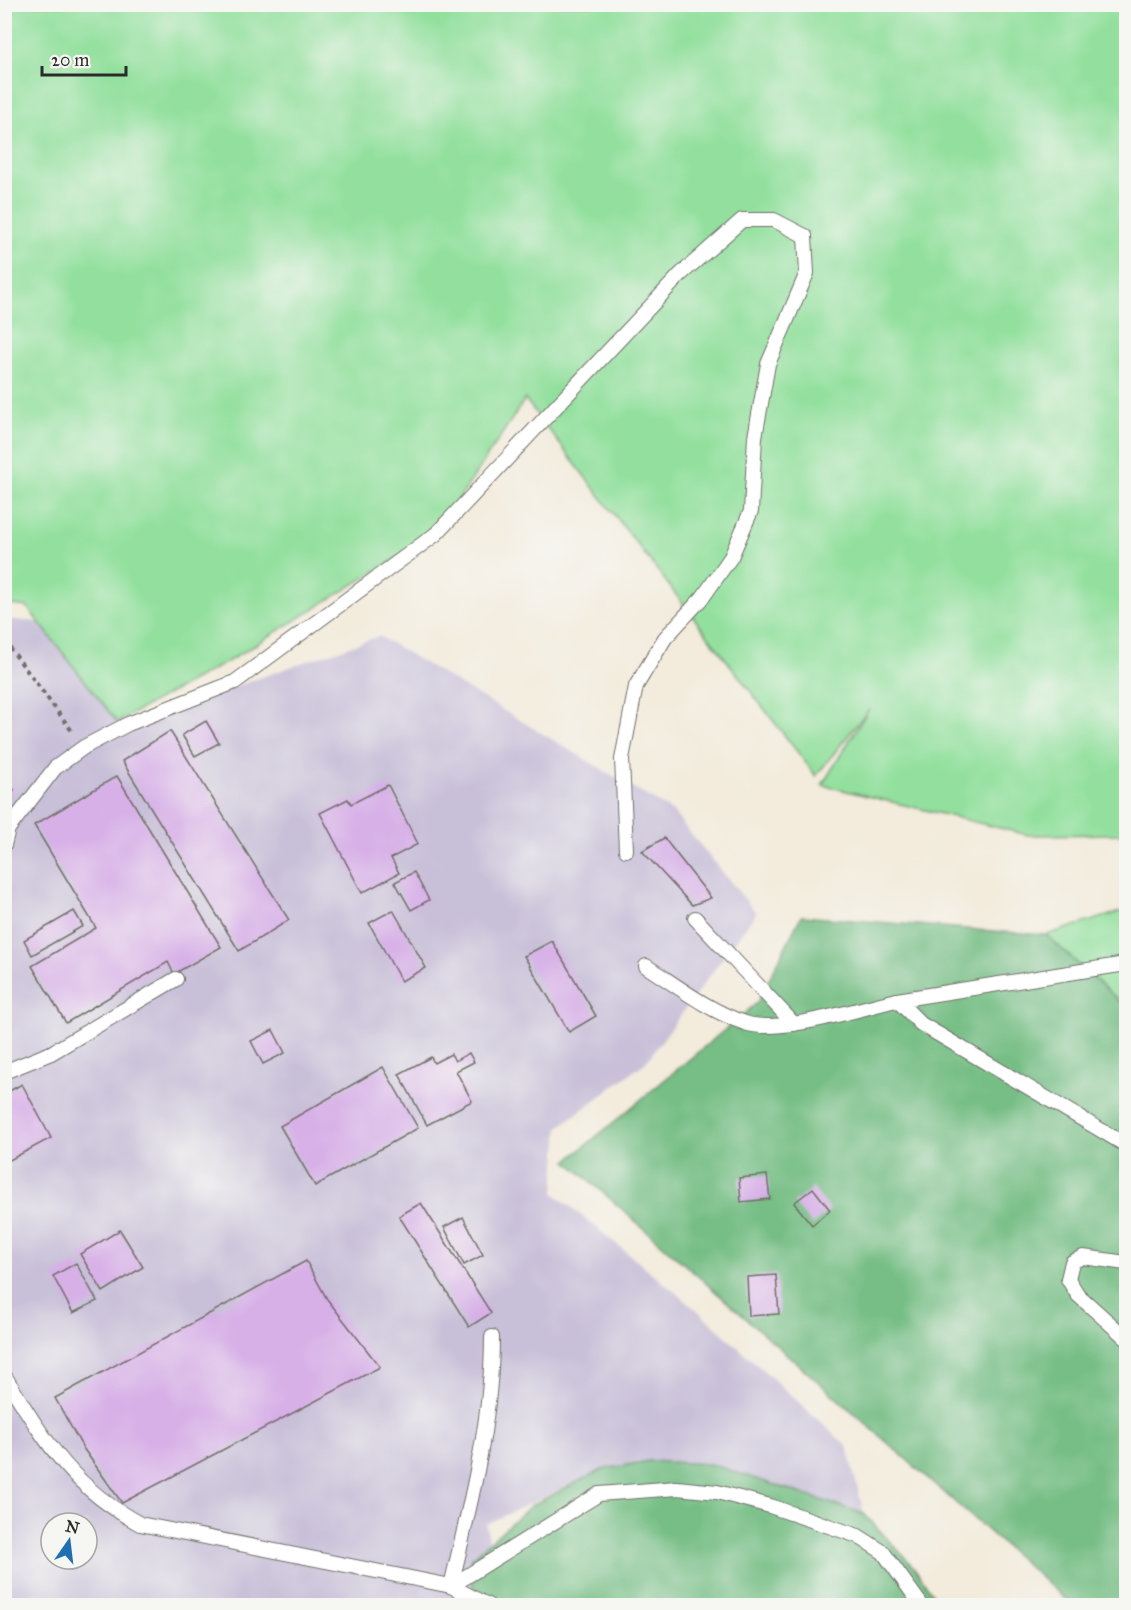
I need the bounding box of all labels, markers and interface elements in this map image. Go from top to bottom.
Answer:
scale bar [42,39,126,77]
text: 20 m [51,49,89,71]
north arrow [39,1511,99,1571]
text: N [64,1516,82,1538]

